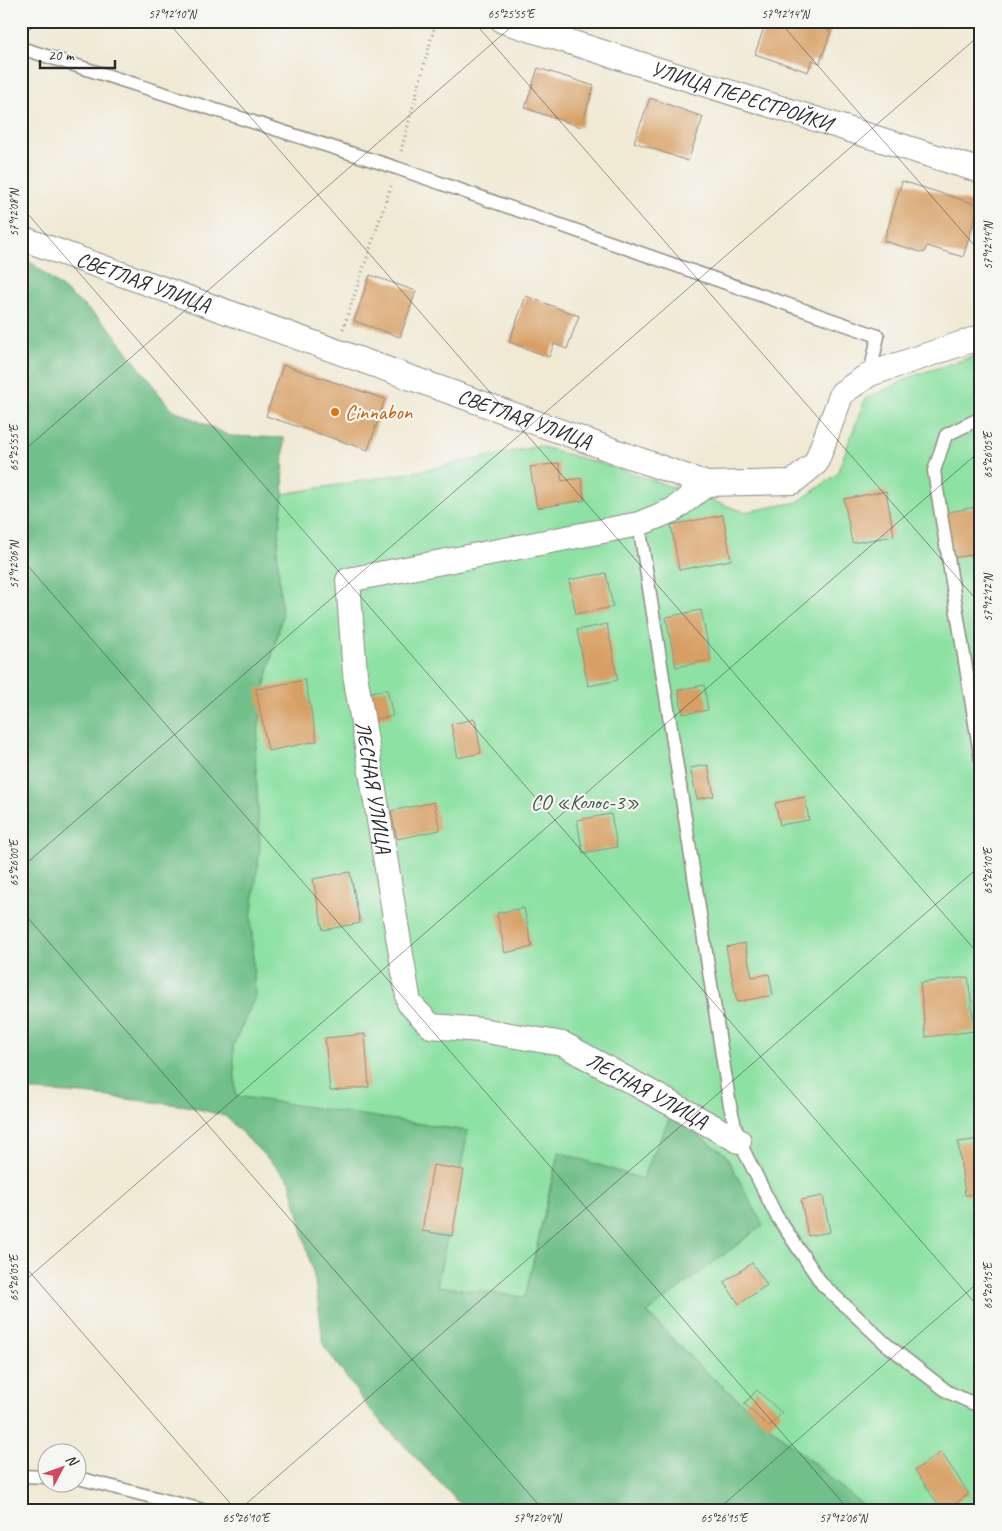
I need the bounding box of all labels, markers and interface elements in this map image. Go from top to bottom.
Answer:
text: 57°12'10"N [148,6,197,22]
text: 65°25'55"E [488,6,536,22]
text: 57°12'14"N [761,6,810,22]
scale bar [40,38,115,70]
text: 20 m [48,46,75,65]
street label: УЛИЦА ПЕРЕСТРОЙКИ [648,55,839,138]
text: 57°12'08"N [6,188,22,237]
text: 57°12'14"N [980,221,996,270]
street label: СВЕТЛАЯ УЛИЦА [73,246,214,318]
street label: СВЕТЛАЯ УЛИЦА [454,383,595,455]
place label: Cinnabon [345,399,413,425]
marker: Cinnabon [329,406,341,418]
text: 65°25'55"E [6,423,22,471]
text: 65°26'05"E [980,430,996,478]
text: 57°12'06"N [6,540,22,589]
text: 57°12'12"N [980,573,996,622]
street label: ЛЕСНАЯ УЛИЦА [350,719,397,856]
park label: СО «Колос-3» [531,789,639,815]
text: 65°26'00"E [6,838,22,886]
text: 65°26'10"E [980,846,996,894]
street label: ЛЕСНАЯ УЛИЦА [582,1047,713,1134]
text: 65°26'05"E [6,1253,22,1301]
text: 65°26'15"E [980,1261,996,1309]
north arrow [38,1444,88,1494]
text: N [62,1451,82,1470]
text: 65°26'10"E [223,1510,271,1526]
text: 57°12'04"N [513,1510,562,1526]
text: 65°26'15"E [701,1510,749,1526]
text: 57°12'06"N [819,1510,868,1526]

